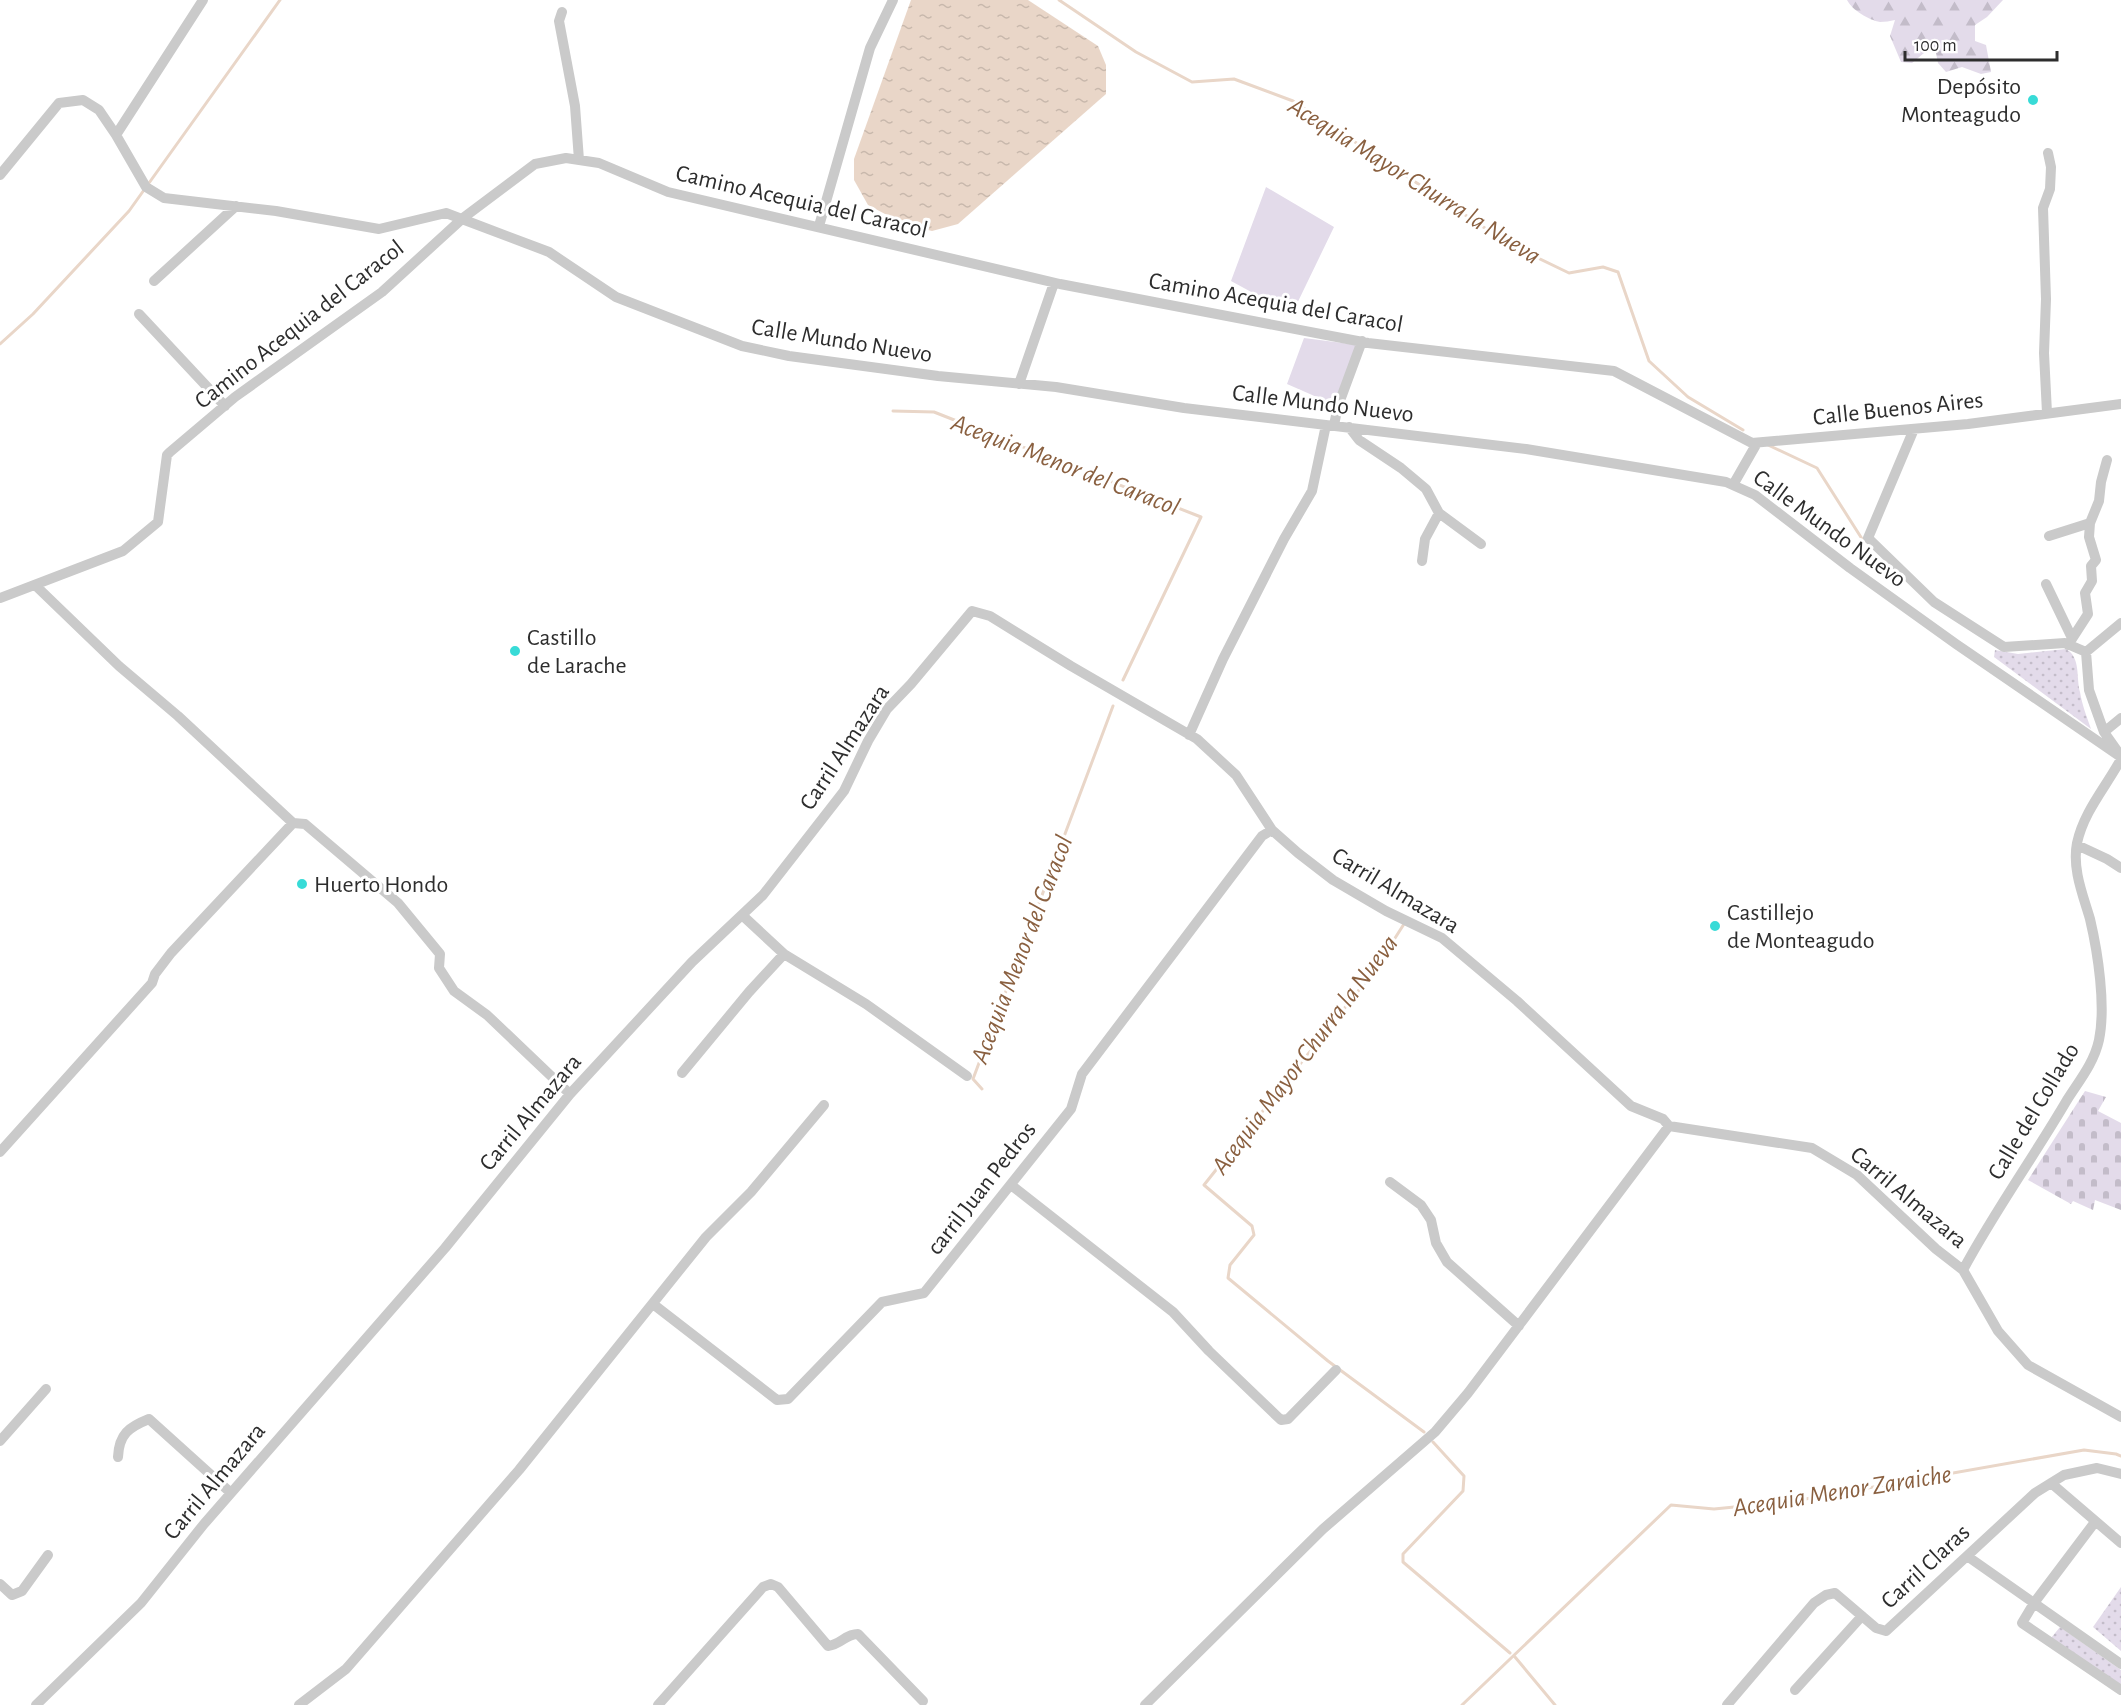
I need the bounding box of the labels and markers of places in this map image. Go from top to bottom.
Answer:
place label: Depósito Monteagudo [1901,75,2021,127]
marker: Depósito Monteagudo [2026,93,2040,107]
place label: Castillo de Larache [527,626,627,678]
marker: Castillo de Larache [508,644,522,658]
place label: Huerto Hondo [314,873,448,897]
marker: Huerto Hondo [295,877,309,891]
place label: Castillejo de Monteagudo [1727,901,1874,953]
marker: Castillejo de Monteagudo [1708,919,1722,933]

